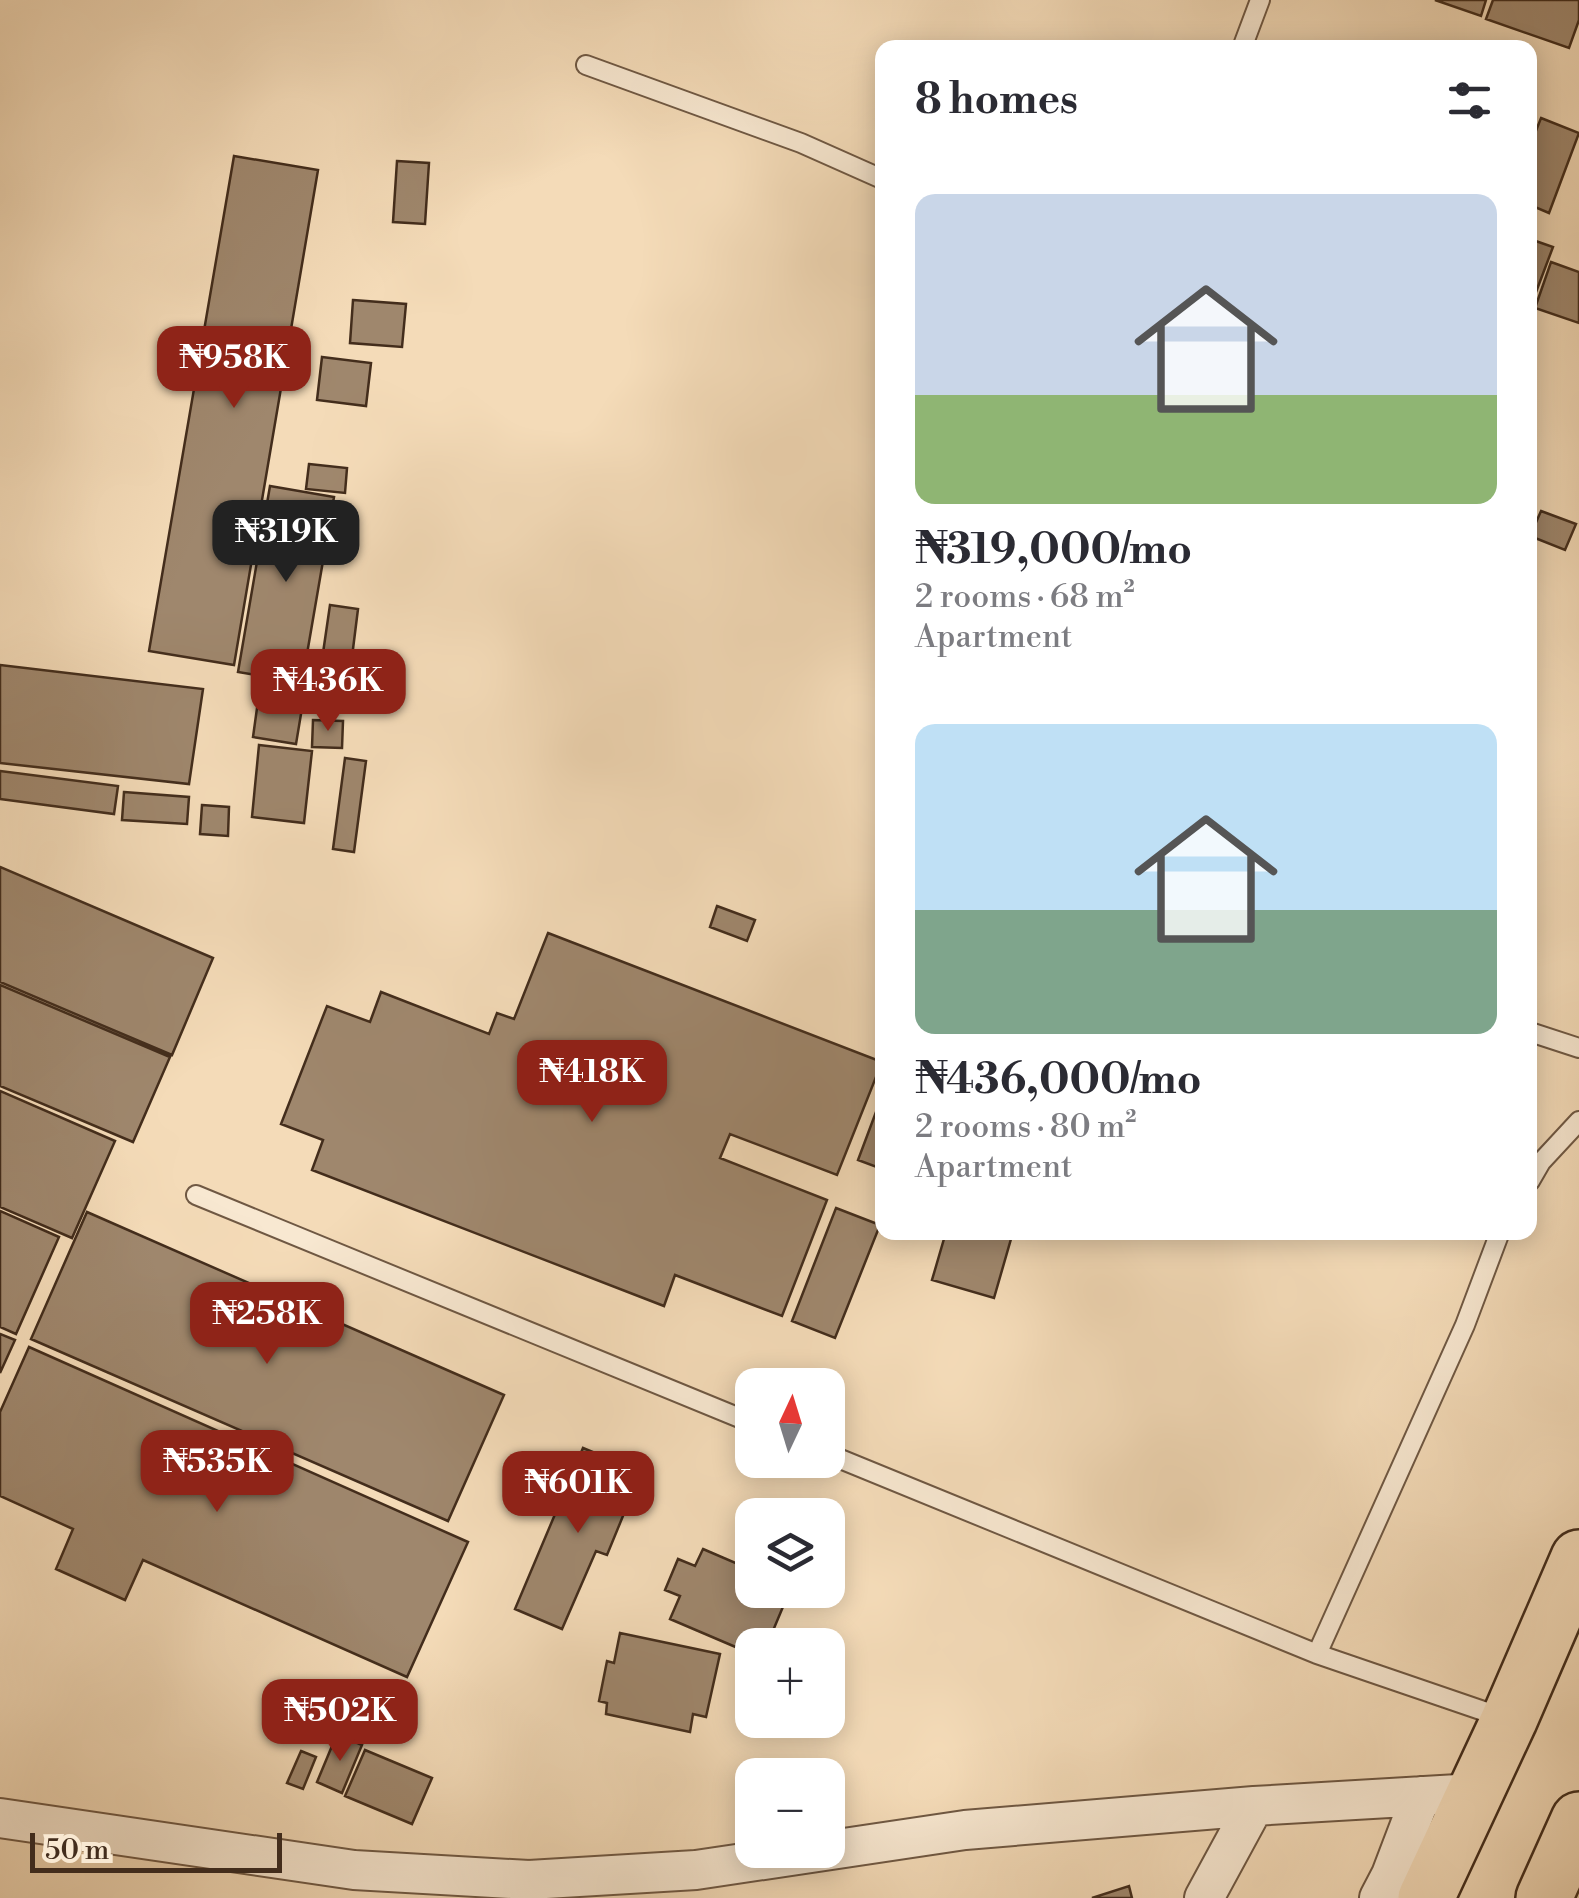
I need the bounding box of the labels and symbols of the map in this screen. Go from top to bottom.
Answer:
pin: ₦958K [164,326,304,411]
pin: ₦319K [216,500,356,585]
pin: ₦436K [258,649,398,734]
pin: ₦418K [522,1040,662,1125]
pin: ₦258K [197,1282,337,1367]
north arrow [735,1368,845,1478]
pin: ₦535K [147,1430,287,1515]
pin: ₦601K [508,1451,648,1536]
pin: ₦502K [270,1679,410,1764]
scale bar [30,1828,282,1872]

